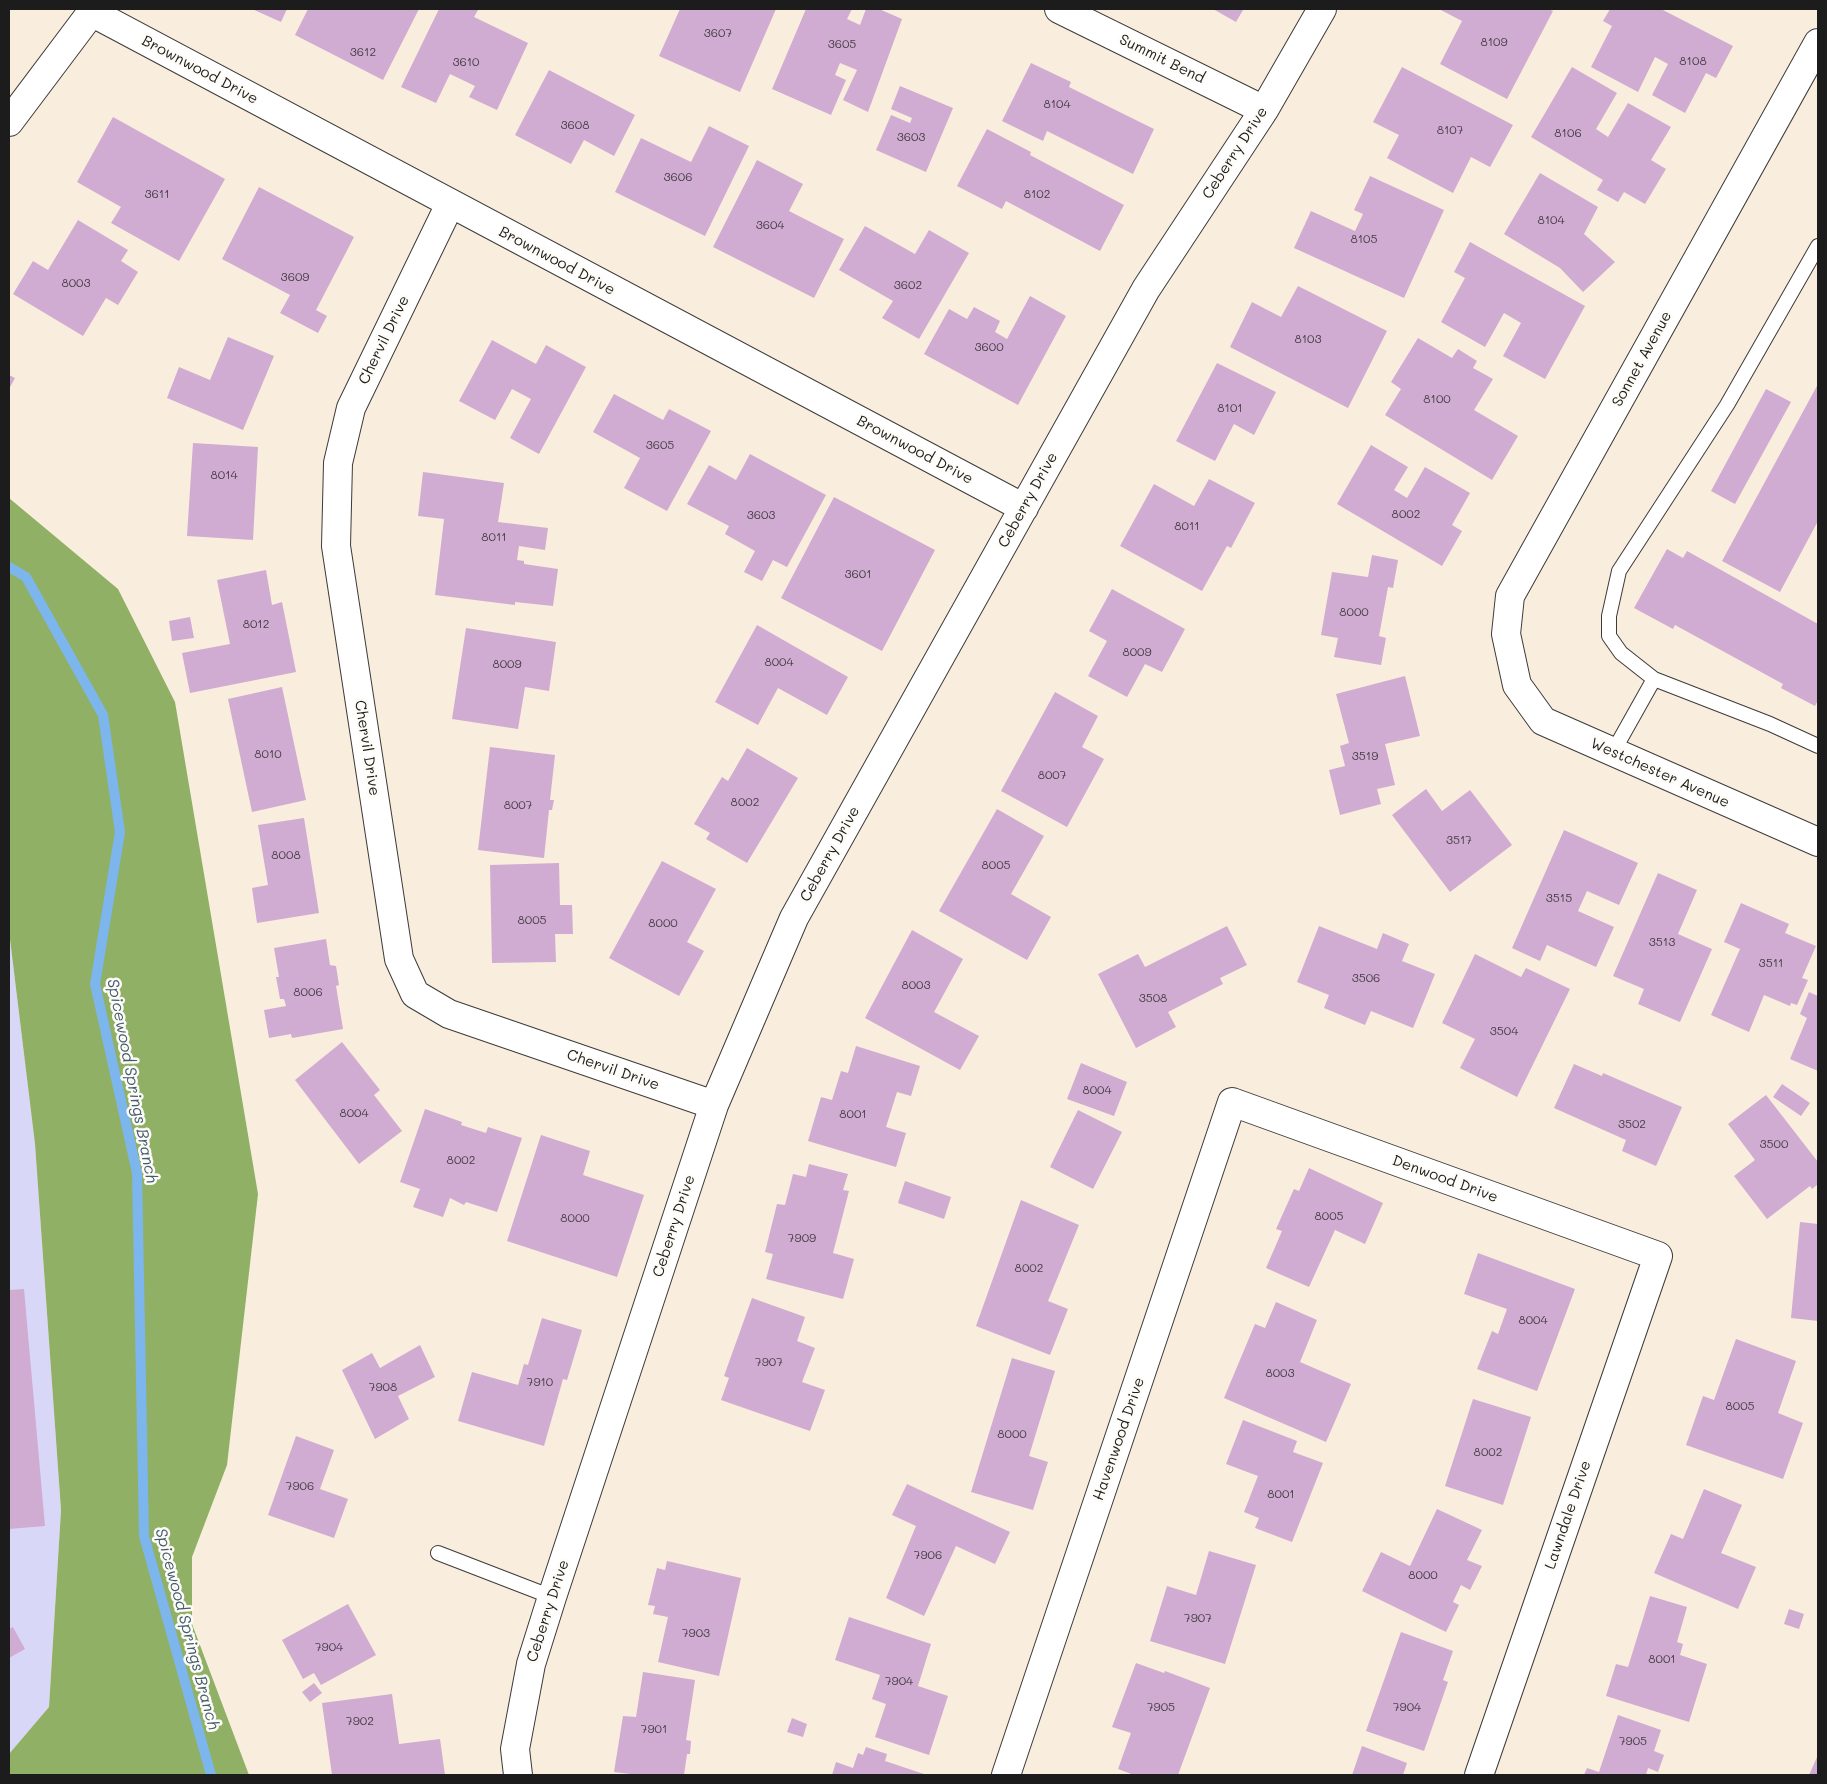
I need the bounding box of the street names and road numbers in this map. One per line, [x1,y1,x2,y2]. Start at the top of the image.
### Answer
street label: Summit Bend [1116,31,1208,87]
street label: Brownwood Drive [139,32,261,108]
street label: Ceberry Drive [1199,104,1271,202]
street label: Brownwood Drive [496,223,618,299]
street label: Chervil Drive [355,293,413,387]
street label: Sonnet Avenue [1608,308,1676,410]
street label: Brownwood Drive [854,412,976,488]
street label: Ceberry Drive [994,449,1062,551]
street label: Chervil Drive [351,699,383,797]
street label: Westchester Avenue [1588,734,1732,812]
street label: Ceberry Drive [796,803,864,905]
street label: Chervil Drive [564,1046,662,1094]
street label: Denwood Drive [1390,1152,1500,1206]
street label: Ceberry Drive [649,1173,699,1279]
street label: Havenwood Drive [1089,1375,1149,1503]
street label: Lawndale Drive [1541,1458,1595,1572]
street label: Ceberry Drive [523,1558,573,1664]

